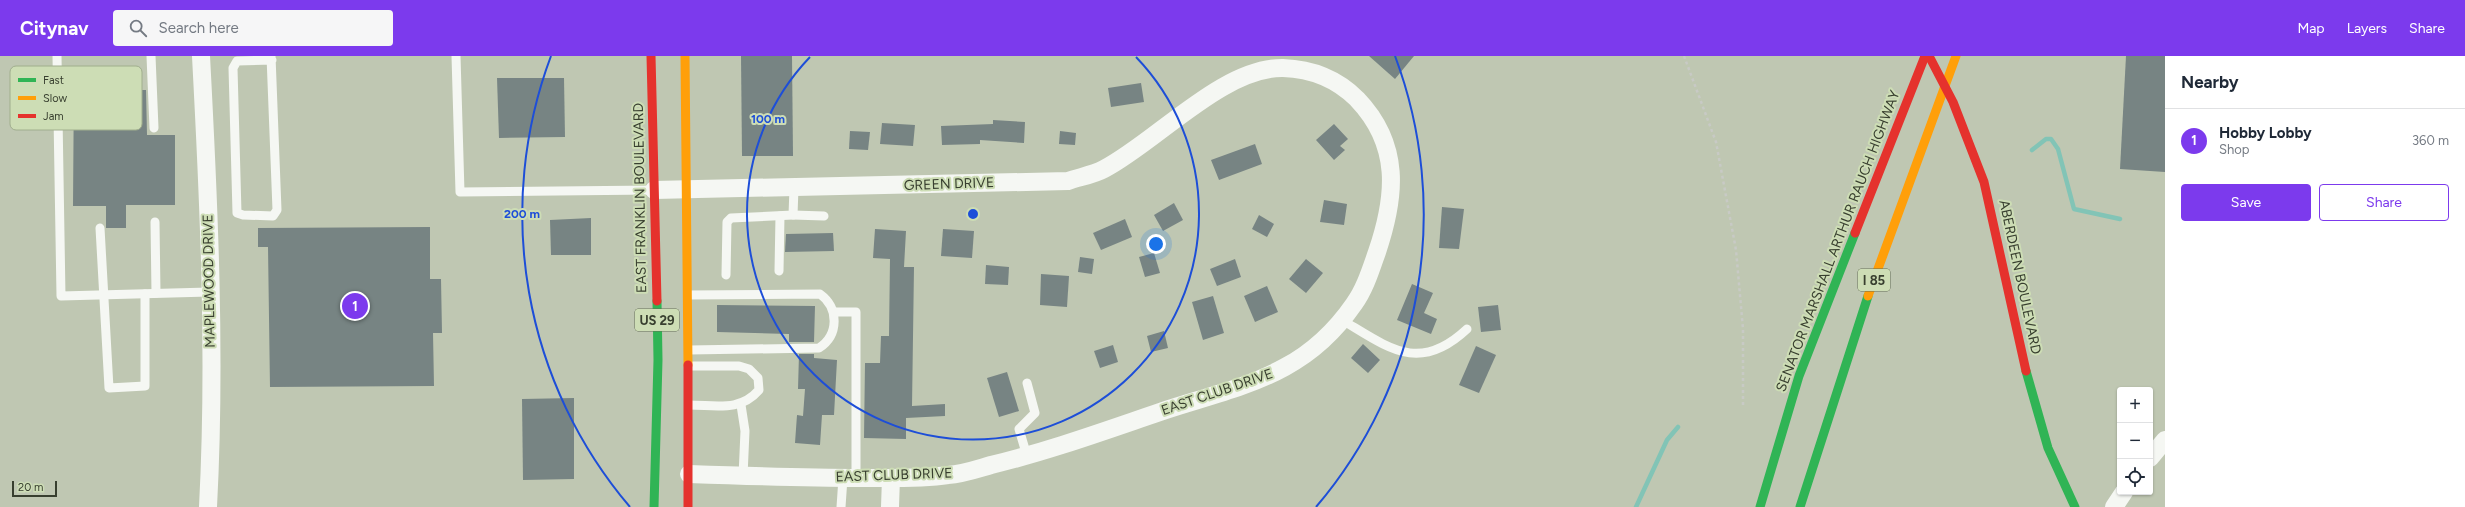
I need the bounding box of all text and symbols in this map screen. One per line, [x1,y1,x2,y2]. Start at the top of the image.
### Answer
search box [113,10,393,46]
text: Citynav [20,17,89,40]
icon: search [127,17,149,39]
text: Search here [159,19,239,37]
text: Map [2297,20,2325,37]
text: Layers [2347,20,2387,37]
text: Share [2409,20,2445,37]
legend [10,66,142,130]
text: Nearby [2181,72,2239,92]
text: Fast [43,74,64,87]
street label: SENATOR MARSHALL ARTHUR RAUCH HIGHWAY [1772,87,1904,394]
text: Slow [43,92,67,105]
street label: EAST FRANKLIN BOULEVARD [630,103,650,293]
text: Jam [43,110,64,123]
text: 100 m [751,112,785,126]
text: Hobby Lobby [2219,124,2312,142]
text: 1 [2191,133,2197,148]
text: 360 m [2412,133,2449,148]
text: Shop [2219,142,2249,157]
street label: GREEN DRIVE [903,174,995,194]
button: Save [2181,184,2311,221]
button: Share [2319,184,2449,221]
street label: ABERDEEN BOULEVARD [1995,198,2045,356]
text: 200 m [504,207,540,221]
centre of rings [966,207,980,221]
street label: MAPLEWOOD DRIVE [199,214,219,348]
your location [1146,234,1166,254]
road number: I 85 [1858,269,1890,291]
pin: 1 [342,291,368,321]
road number: US 29 [635,309,679,331]
street label: EAST CLUB DRIVE [1159,365,1275,419]
map controls [2117,387,2153,495]
button: + [2117,387,2153,423]
button: − [2117,423,2153,459]
button: locate [2117,459,2153,495]
street label: EAST CLUB DRIVE [835,464,953,486]
scale bar [12,479,57,498]
text: 20 m [18,481,43,494]

